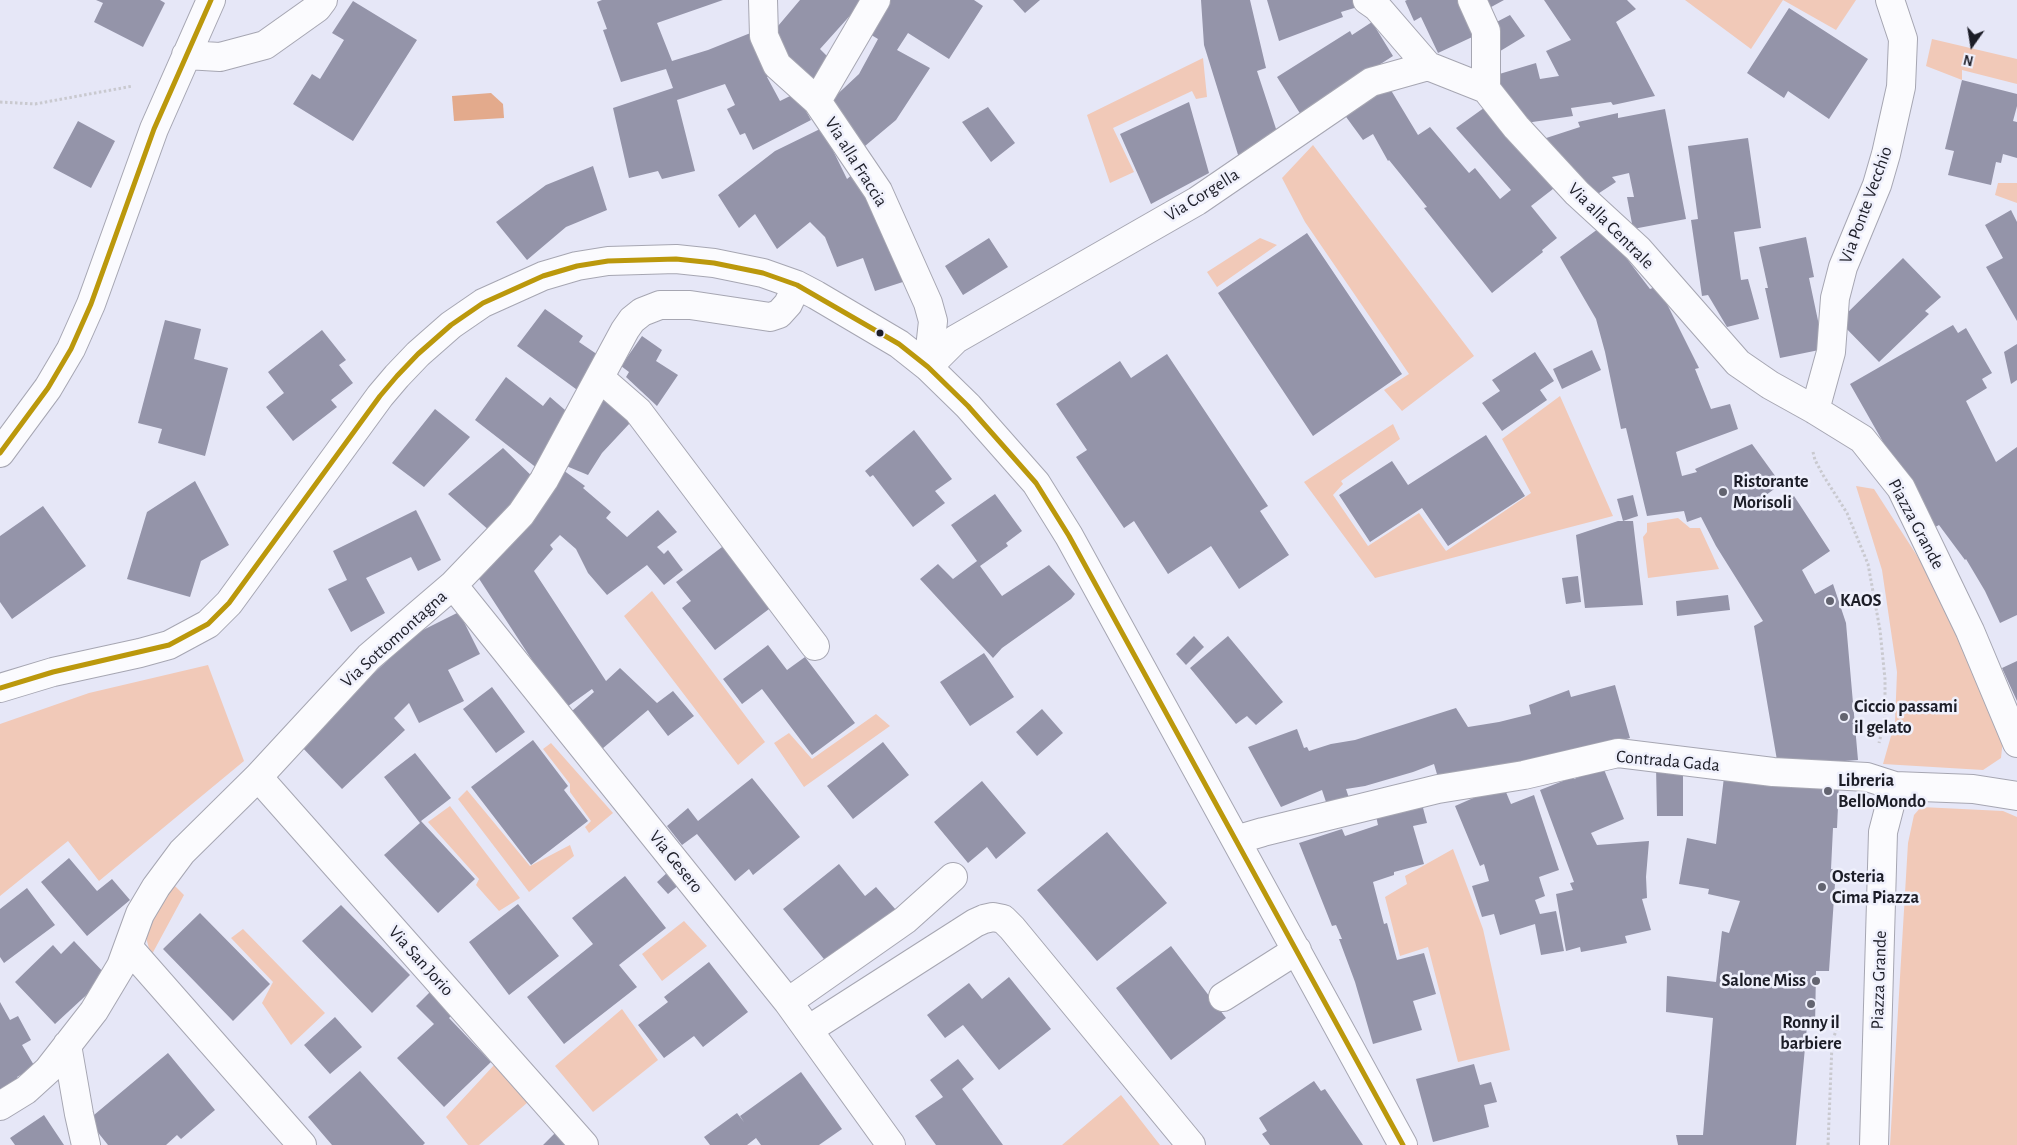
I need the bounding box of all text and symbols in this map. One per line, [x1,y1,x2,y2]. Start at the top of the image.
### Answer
north arrow [1947,20,1997,70]
text: N [1962,52,1975,68]
street label: Via alla Fraccia [820,113,892,211]
street label: Via Ponte Vecchio [1835,143,1897,267]
street label: Via Corgella [1161,164,1243,226]
street label: Via alla Centrale [1563,178,1659,274]
unlabelled marker [875,328,885,338]
place label: Ristorante Morisoli [1733,471,1809,514]
street label: Piazza Grande [1883,475,1949,573]
marker: Ristorante Morisoli [1717,486,1729,498]
street label: Via Sottomontagna [336,586,452,692]
place label: KAOS [1840,590,1882,612]
marker: KAOS [1824,595,1836,607]
place label: Ciccio passami il gelato [1854,696,1958,739]
marker: Ciccio passami il gelato [1838,711,1850,723]
street label: Contrada Gada [1615,746,1721,776]
place label: Libreria BelloMondo [1838,770,1926,812]
marker: Libreria BelloMondo [1822,785,1834,797]
street label: Via Gesero [644,826,708,898]
place label: Osteria Cima Piazza [1832,866,1919,909]
marker: Osteria Cima Piazza [1816,881,1828,893]
street label: Via San Jorio [384,921,458,1001]
street label: Piazza Grande [1866,930,1892,1030]
place label: Salone Miss [1722,970,1806,992]
marker: Salone Miss [1810,975,1822,987]
marker: Ronny il barbiere [1805,998,1817,1010]
place label: Ronny il barbiere [1780,1012,1842,1054]

